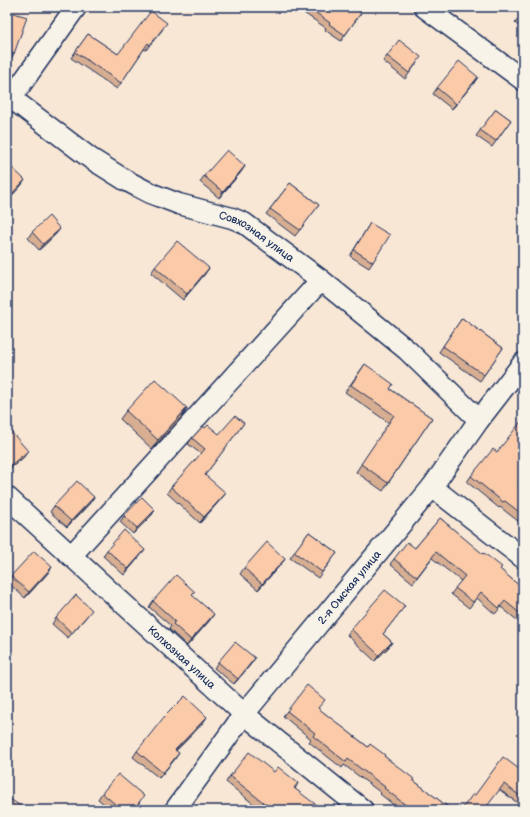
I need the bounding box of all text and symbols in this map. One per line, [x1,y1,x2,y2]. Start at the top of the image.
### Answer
street label: Совхозная улица [218,208,297,265]
street label: 2-я Омская улица [315,547,384,627]
street label: Колхозная улица [145,623,219,692]

